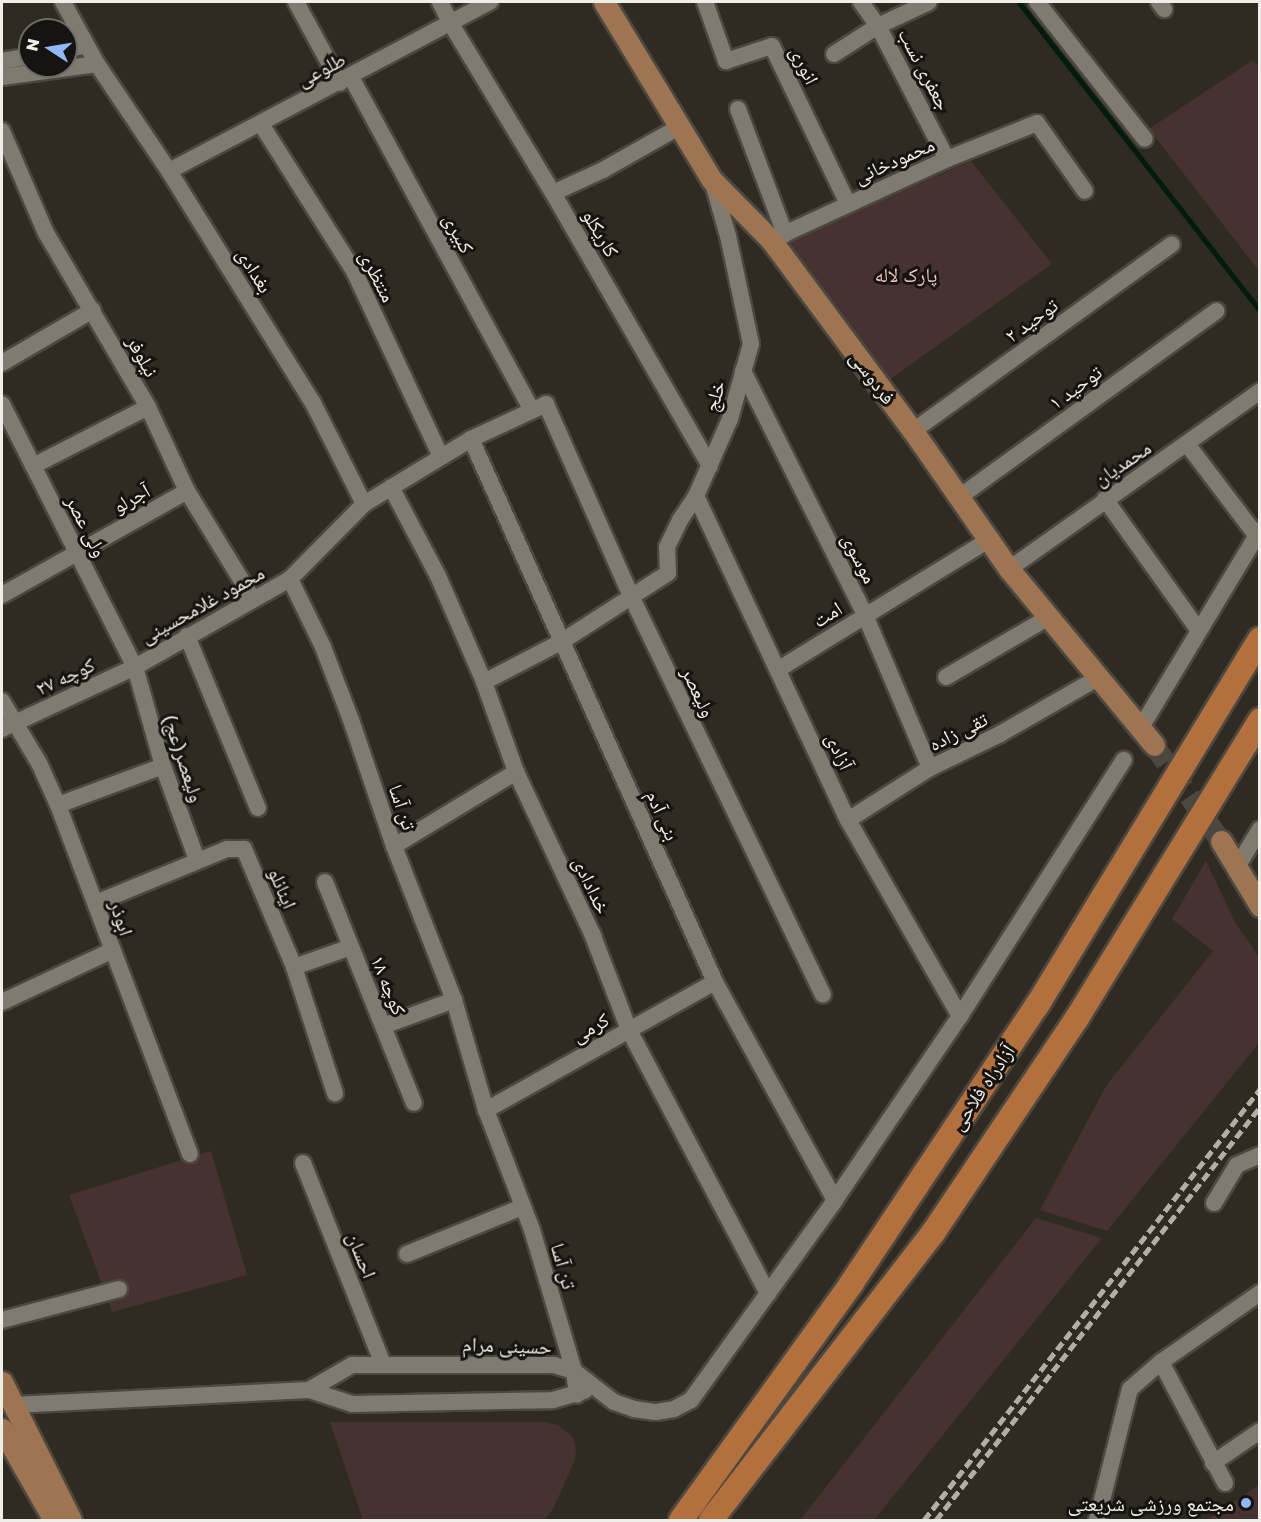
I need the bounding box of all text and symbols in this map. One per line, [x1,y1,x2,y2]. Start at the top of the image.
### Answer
north arrow [18,18,78,78]
street label: جعفری نسب [893,24,957,114]
text: N [21,37,43,53]
street label: انوری [786,42,824,88]
street label: طلوعی [293,47,349,91]
street label: محمودخانی [850,132,938,188]
street label: کاریکلو [578,205,624,261]
street label: کبیری [439,209,479,257]
street label: بغدادی [232,243,278,297]
street label: منتظری [355,246,401,306]
park label: پارک لاله [875,262,937,286]
street label: توحید ۲ [1000,293,1062,347]
street label: نیلوفر [122,331,164,381]
street label: فردوسی [845,345,901,409]
street label: توحید ۱ [1044,360,1106,414]
street label: خلج [698,378,730,414]
street label: محمدیان [1089,435,1155,491]
street label: آجرلو [108,478,154,518]
street label: ولی عصر [61,491,113,561]
street label: موسوی [837,529,883,587]
street label: محمود غلامحسینی [136,560,268,648]
street label: امت [808,596,846,632]
street label: کوچه ۲۷ [32,652,98,700]
street label: ولیعصر [677,663,721,721]
street label: تقی زاده [925,707,991,755]
street label: ولیعصر(عج) [158,711,210,805]
street label: آزادی [821,729,859,773]
street label: تن آسا [384,781,422,833]
street label: بنی آدم [641,786,685,844]
street label: خدادادی [568,852,616,918]
street label: اینانلو [264,864,302,912]
street label: ابوذر [105,897,139,939]
street label: کوچه ۱۸ [366,952,412,1018]
street label: کرمی [567,1007,613,1047]
street label: آزادراه فلاحی [945,1040,1019,1134]
street label: احسان [342,1228,382,1282]
street label: تن آسا [546,1240,582,1292]
street label: حسینی مرام [462,1331,552,1359]
place label: مجتمع ورزشی شریعتی [1068,1491,1234,1515]
marker: مجتمع ورزشی شریعتی [1239,1496,1253,1510]

